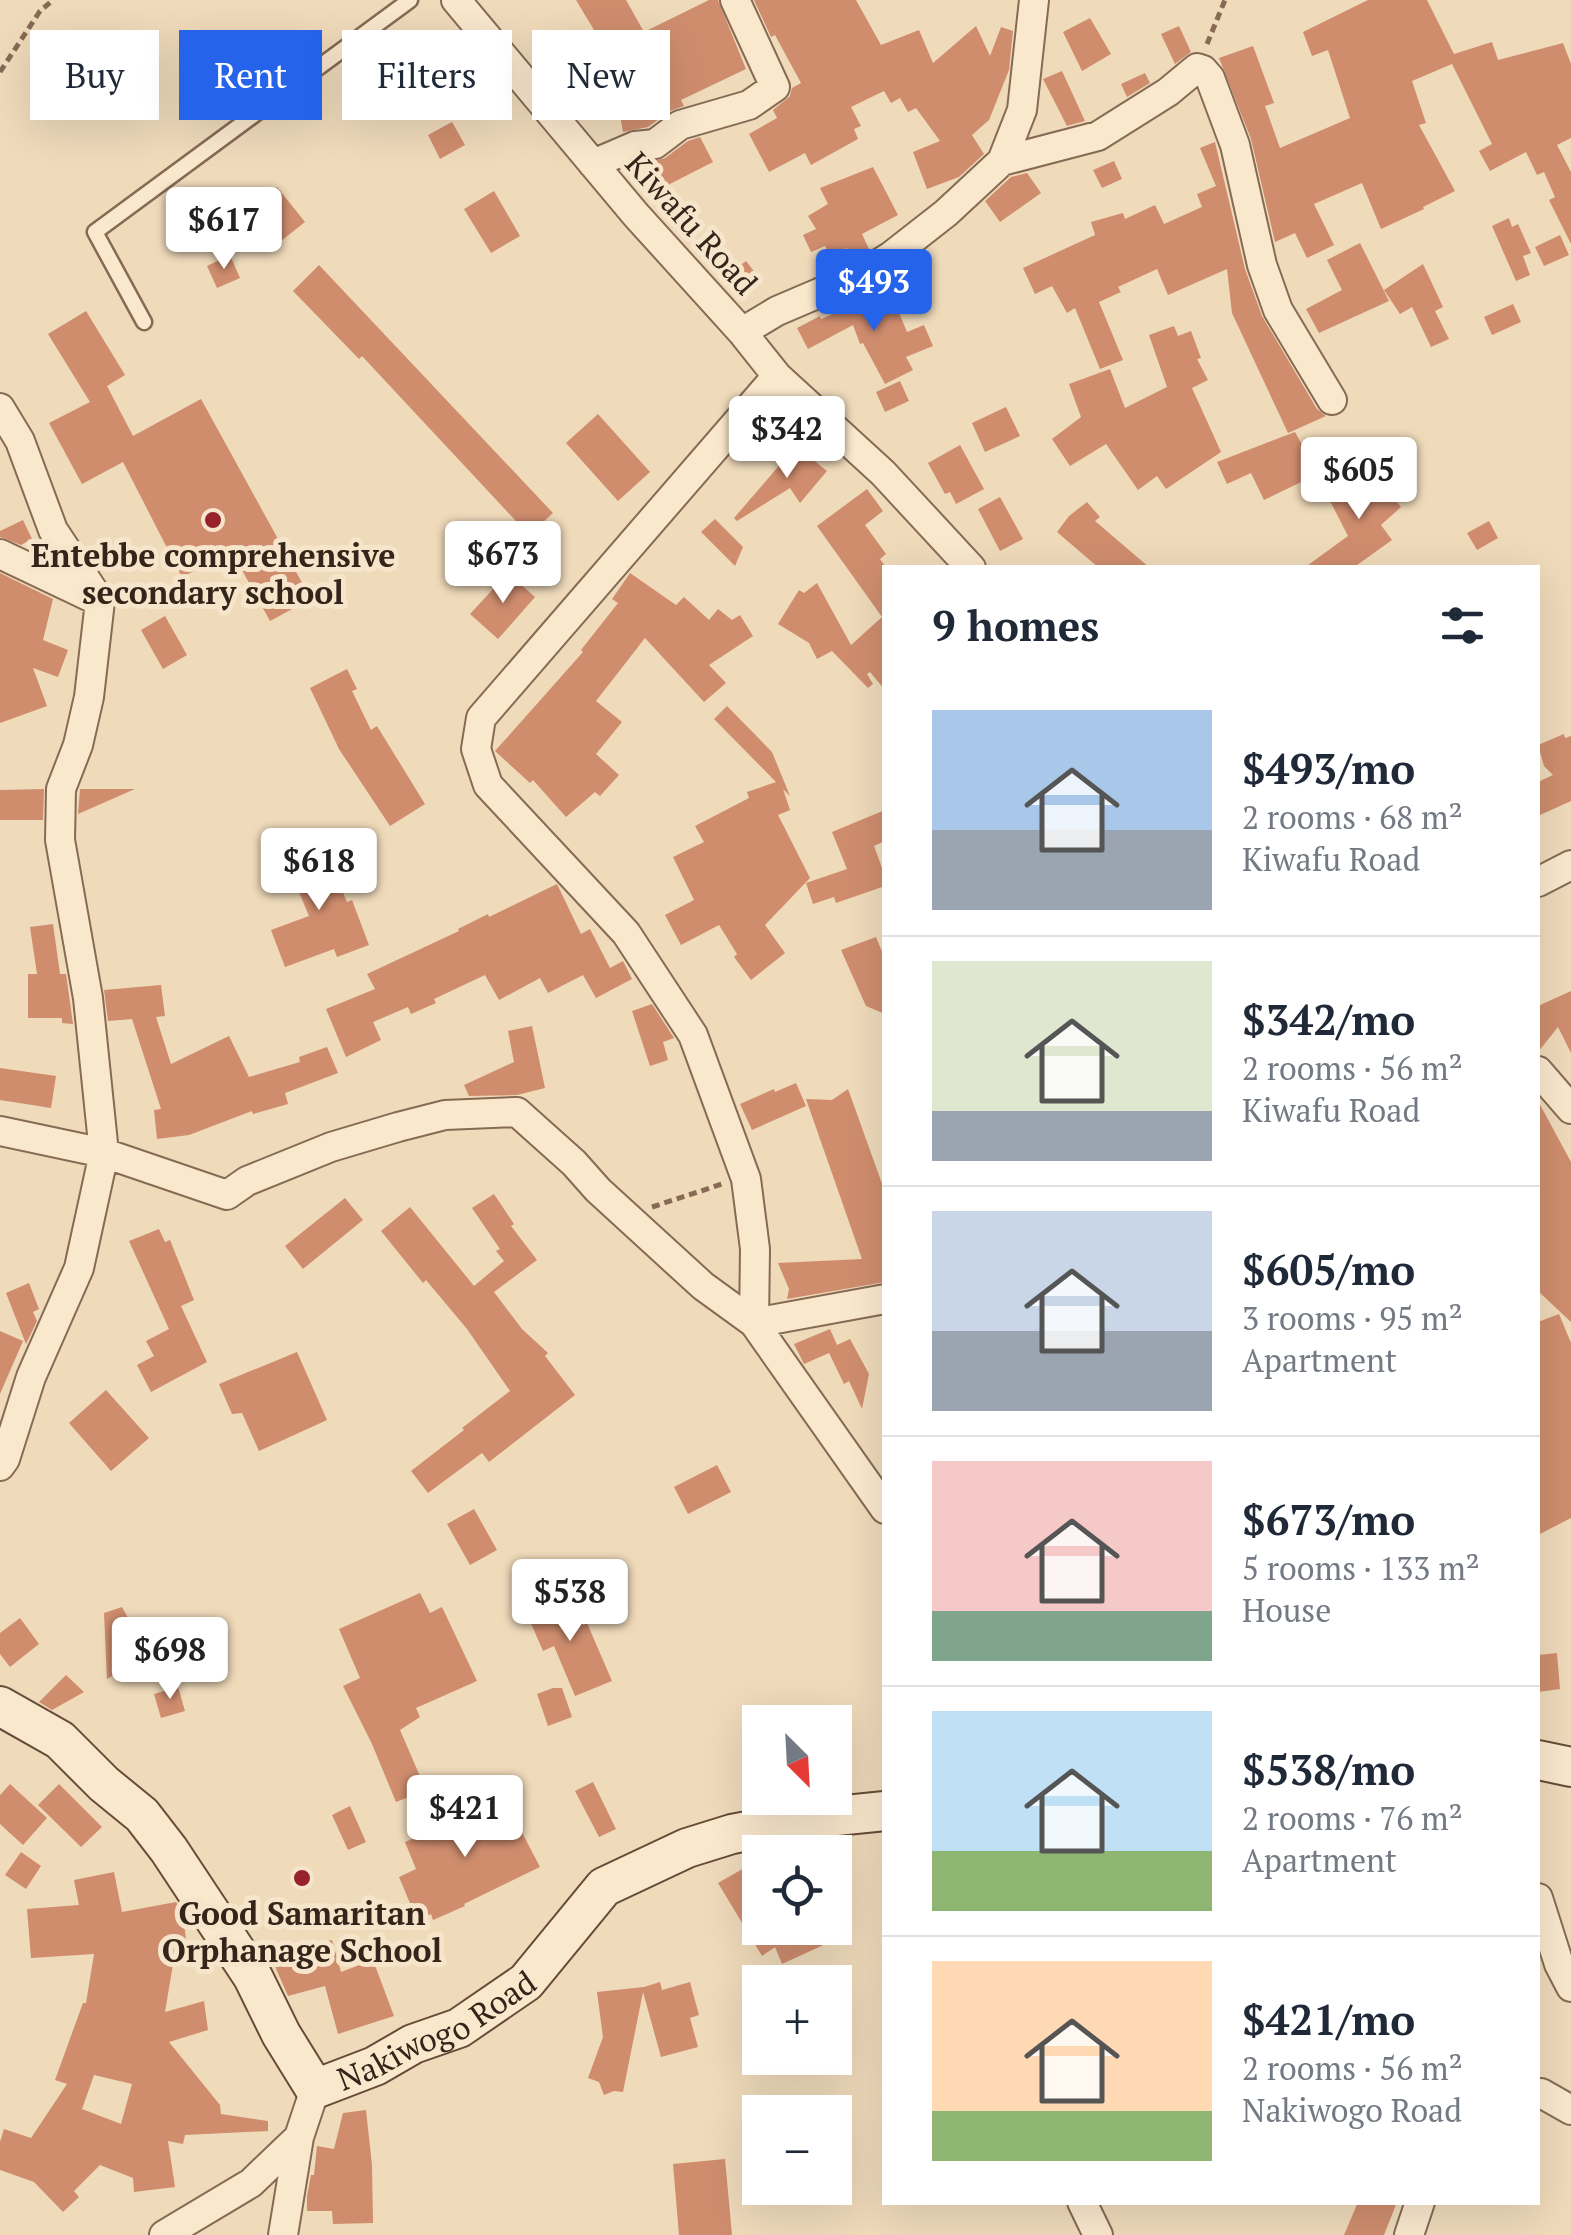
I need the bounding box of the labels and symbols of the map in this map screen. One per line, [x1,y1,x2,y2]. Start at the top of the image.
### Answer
street label: Kiwafu Road [617,143,767,303]
pin: $617 [165,187,283,272]
pin: $493 [815,249,933,334]
pin: $342 [728,396,846,481]
pin: $605 [1300,437,1418,522]
marker: Entebbe comprehensive secondary school [202,509,224,531]
pin: $673 [444,521,562,606]
place label: Entebbe comprehensive secondary school [31,534,395,613]
pin: $618 [260,828,378,913]
pin: $538 [511,1559,629,1644]
pin: $698 [111,1617,229,1702]
north arrow [742,1705,852,1815]
pin: $421 [406,1775,524,1860]
marker: Good Samaritan Orphanage School [291,1867,313,1889]
place label: Good Samaritan Orphanage School [162,1892,442,1971]
street label: Nakiwogo Road [331,1961,544,2100]

